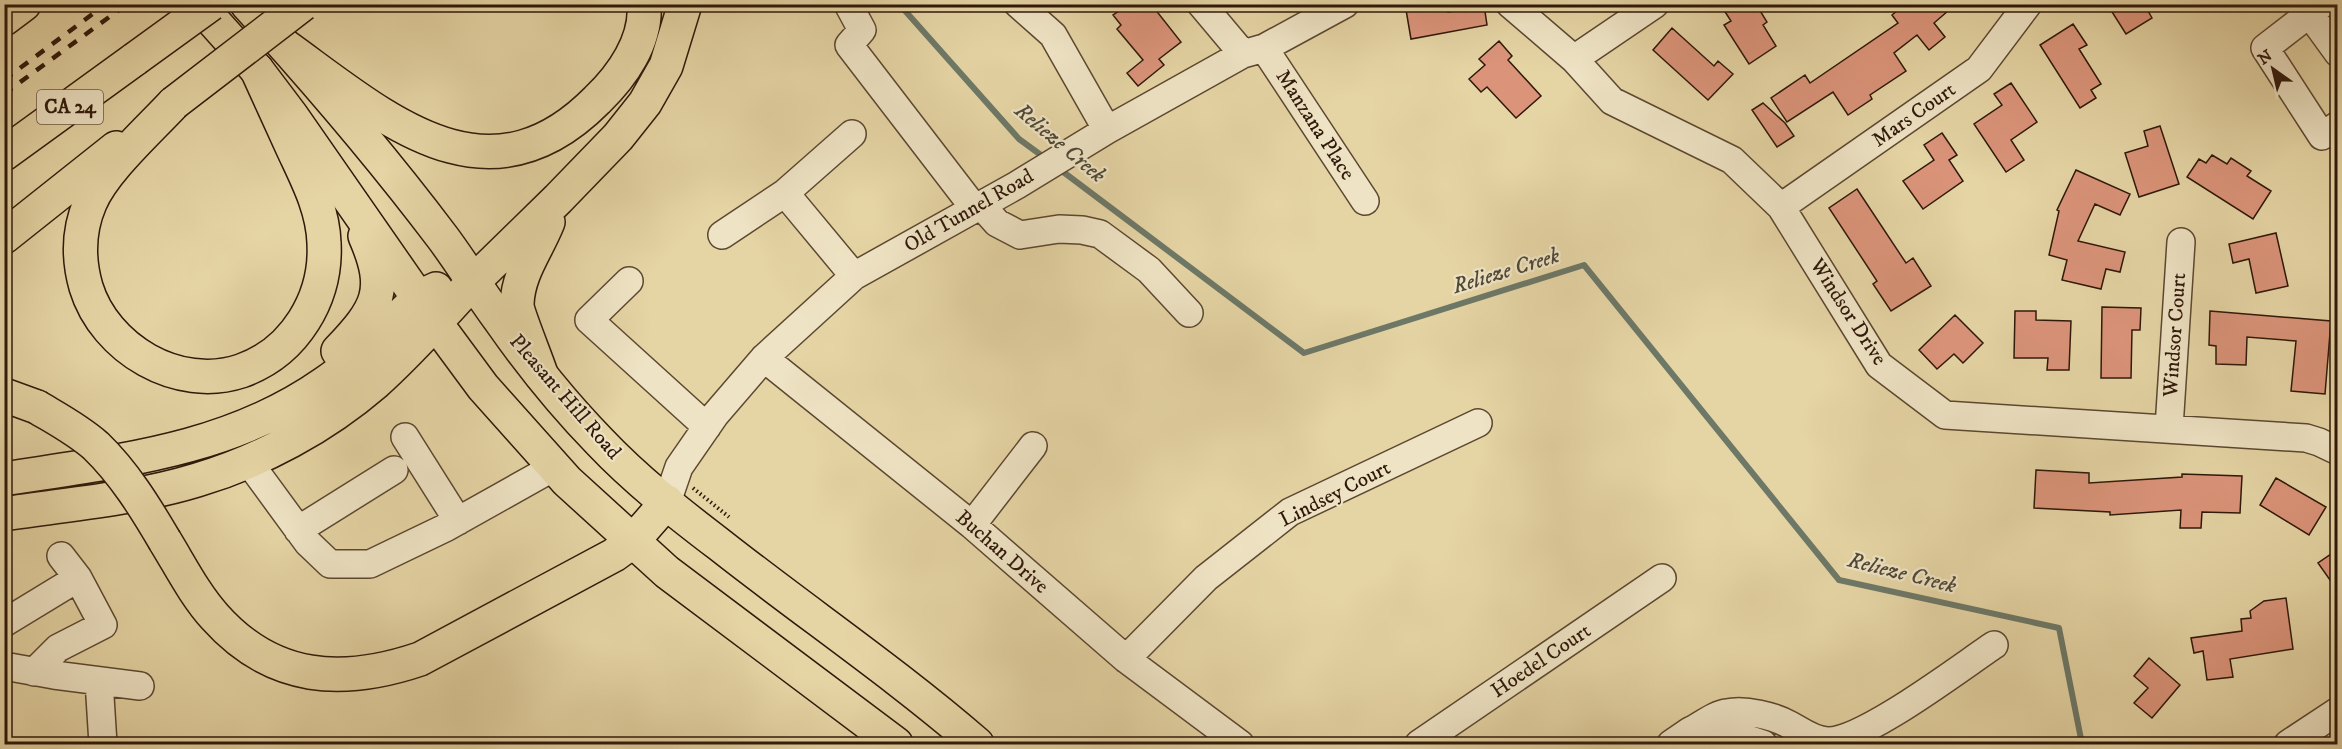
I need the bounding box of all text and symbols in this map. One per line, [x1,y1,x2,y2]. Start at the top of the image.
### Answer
north arrow [2243,39,2303,99]
text: N [2254,45,2276,69]
street label: Manzana Place [1270,65,1361,185]
street label: Mars Court [1867,77,1961,153]
road number: CA 24 [37,90,103,124]
water label: Relieze Creek [1008,96,1112,189]
street label: Old Tunnel Road [900,163,1039,259]
water label: Relieze Creek [1448,242,1564,300]
street label: Windsor Drive [1803,253,1892,371]
street label: Windsor Court [2158,272,2192,399]
street label: Pleasant Hill Road [503,329,627,465]
street label: Lindsey Court [1275,455,1395,533]
street label: Buchan Drive [950,505,1054,600]
water label: Relieze Creek [1844,546,1960,600]
street label: Hoedel Court [1486,618,1596,704]

